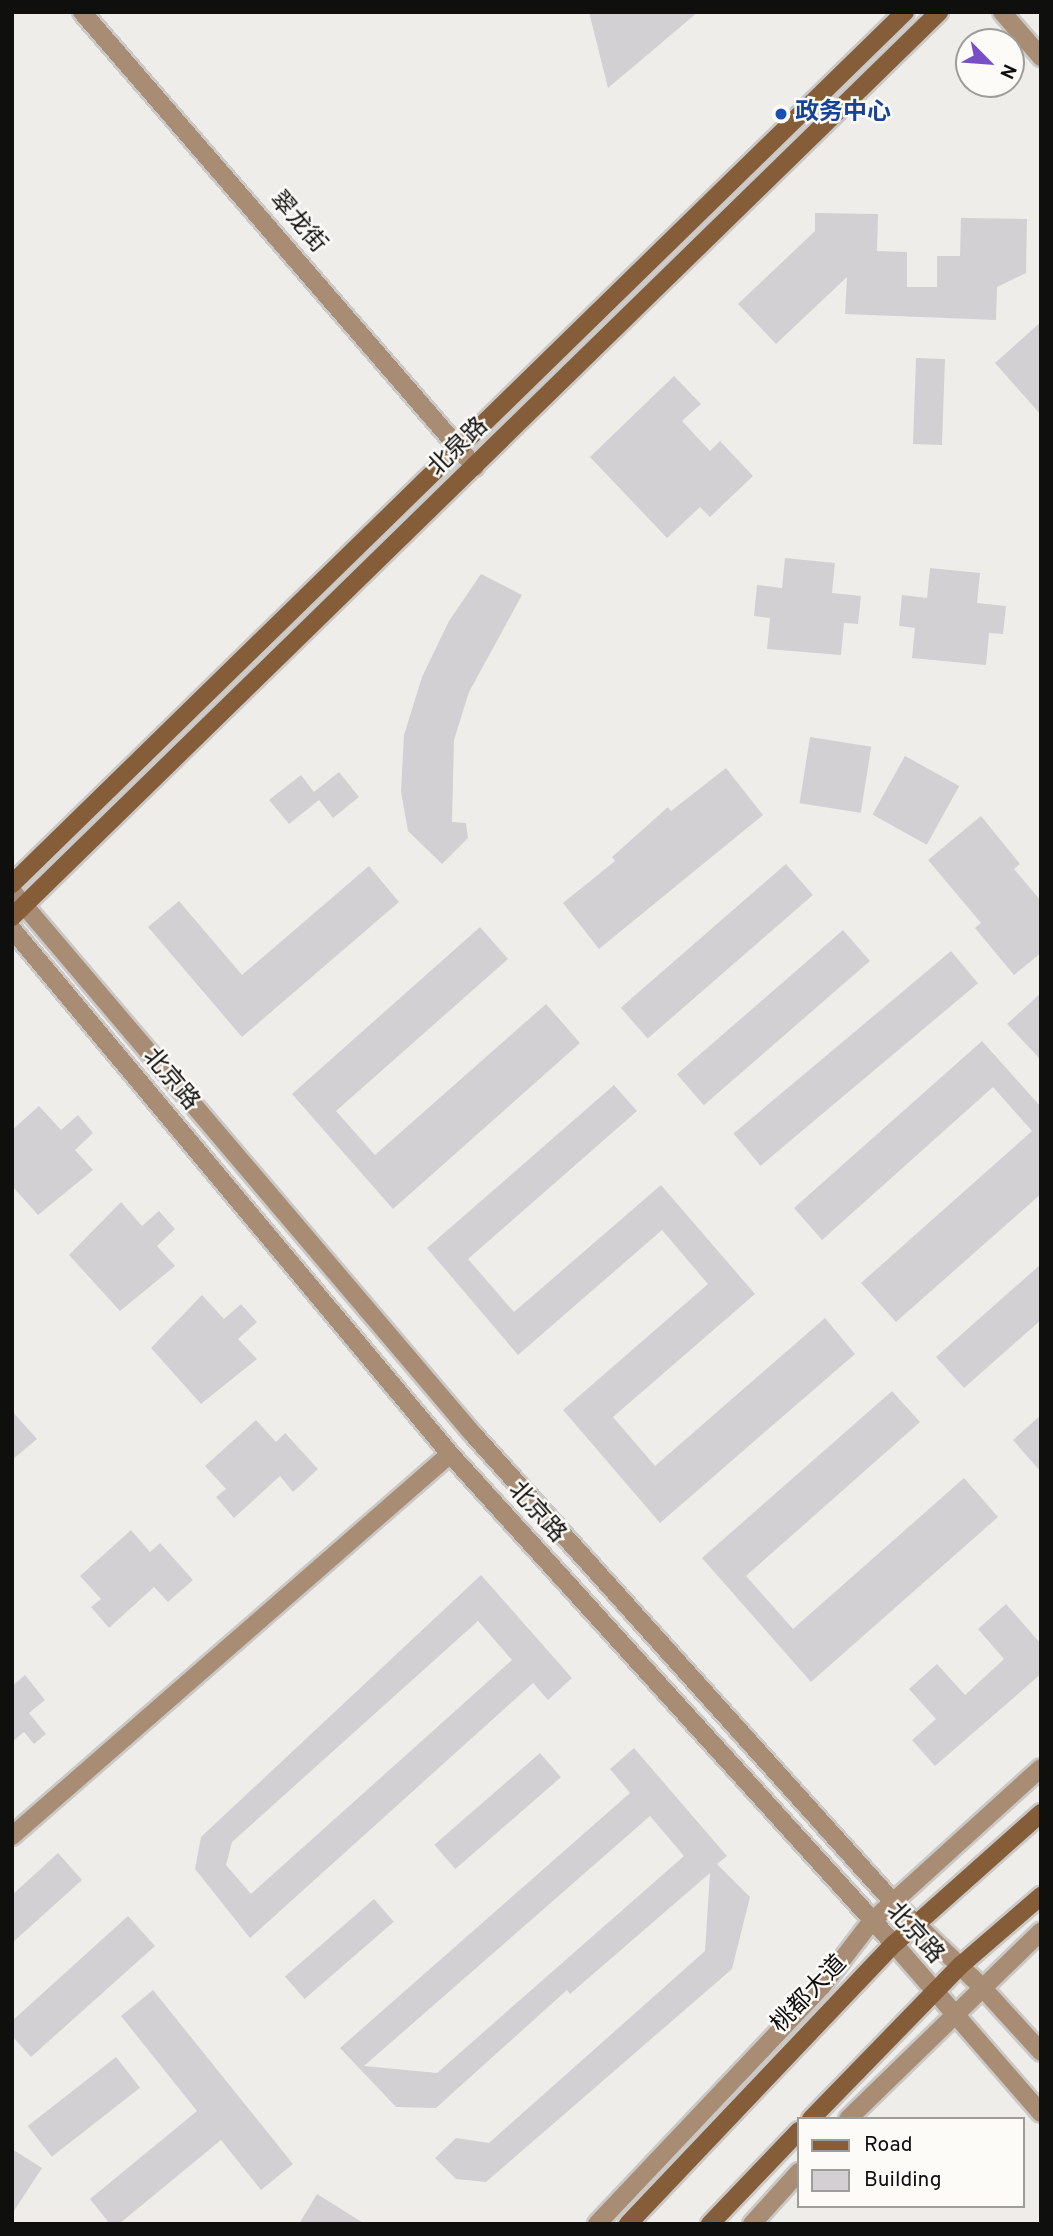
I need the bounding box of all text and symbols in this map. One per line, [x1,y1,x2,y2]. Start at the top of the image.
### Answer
north arrow [955,28,1025,98]
text: N [993,60,1021,82]
place label: 政务中心 [795,100,891,128]
marker: 政务中心 [773,106,789,122]
street label: 翠龙街 [263,186,331,260]
street label: 北泉路 [423,413,495,483]
street label: 北京路 [136,1043,204,1117]
street label: 北京路 [501,1477,571,1549]
street label: 北京路 [879,1898,949,1970]
street label: 桃都大道 [766,1950,854,2040]
legend [797,2117,1025,2208]
text: Road [864,2132,913,2159]
text: Building [864,2167,942,2194]

